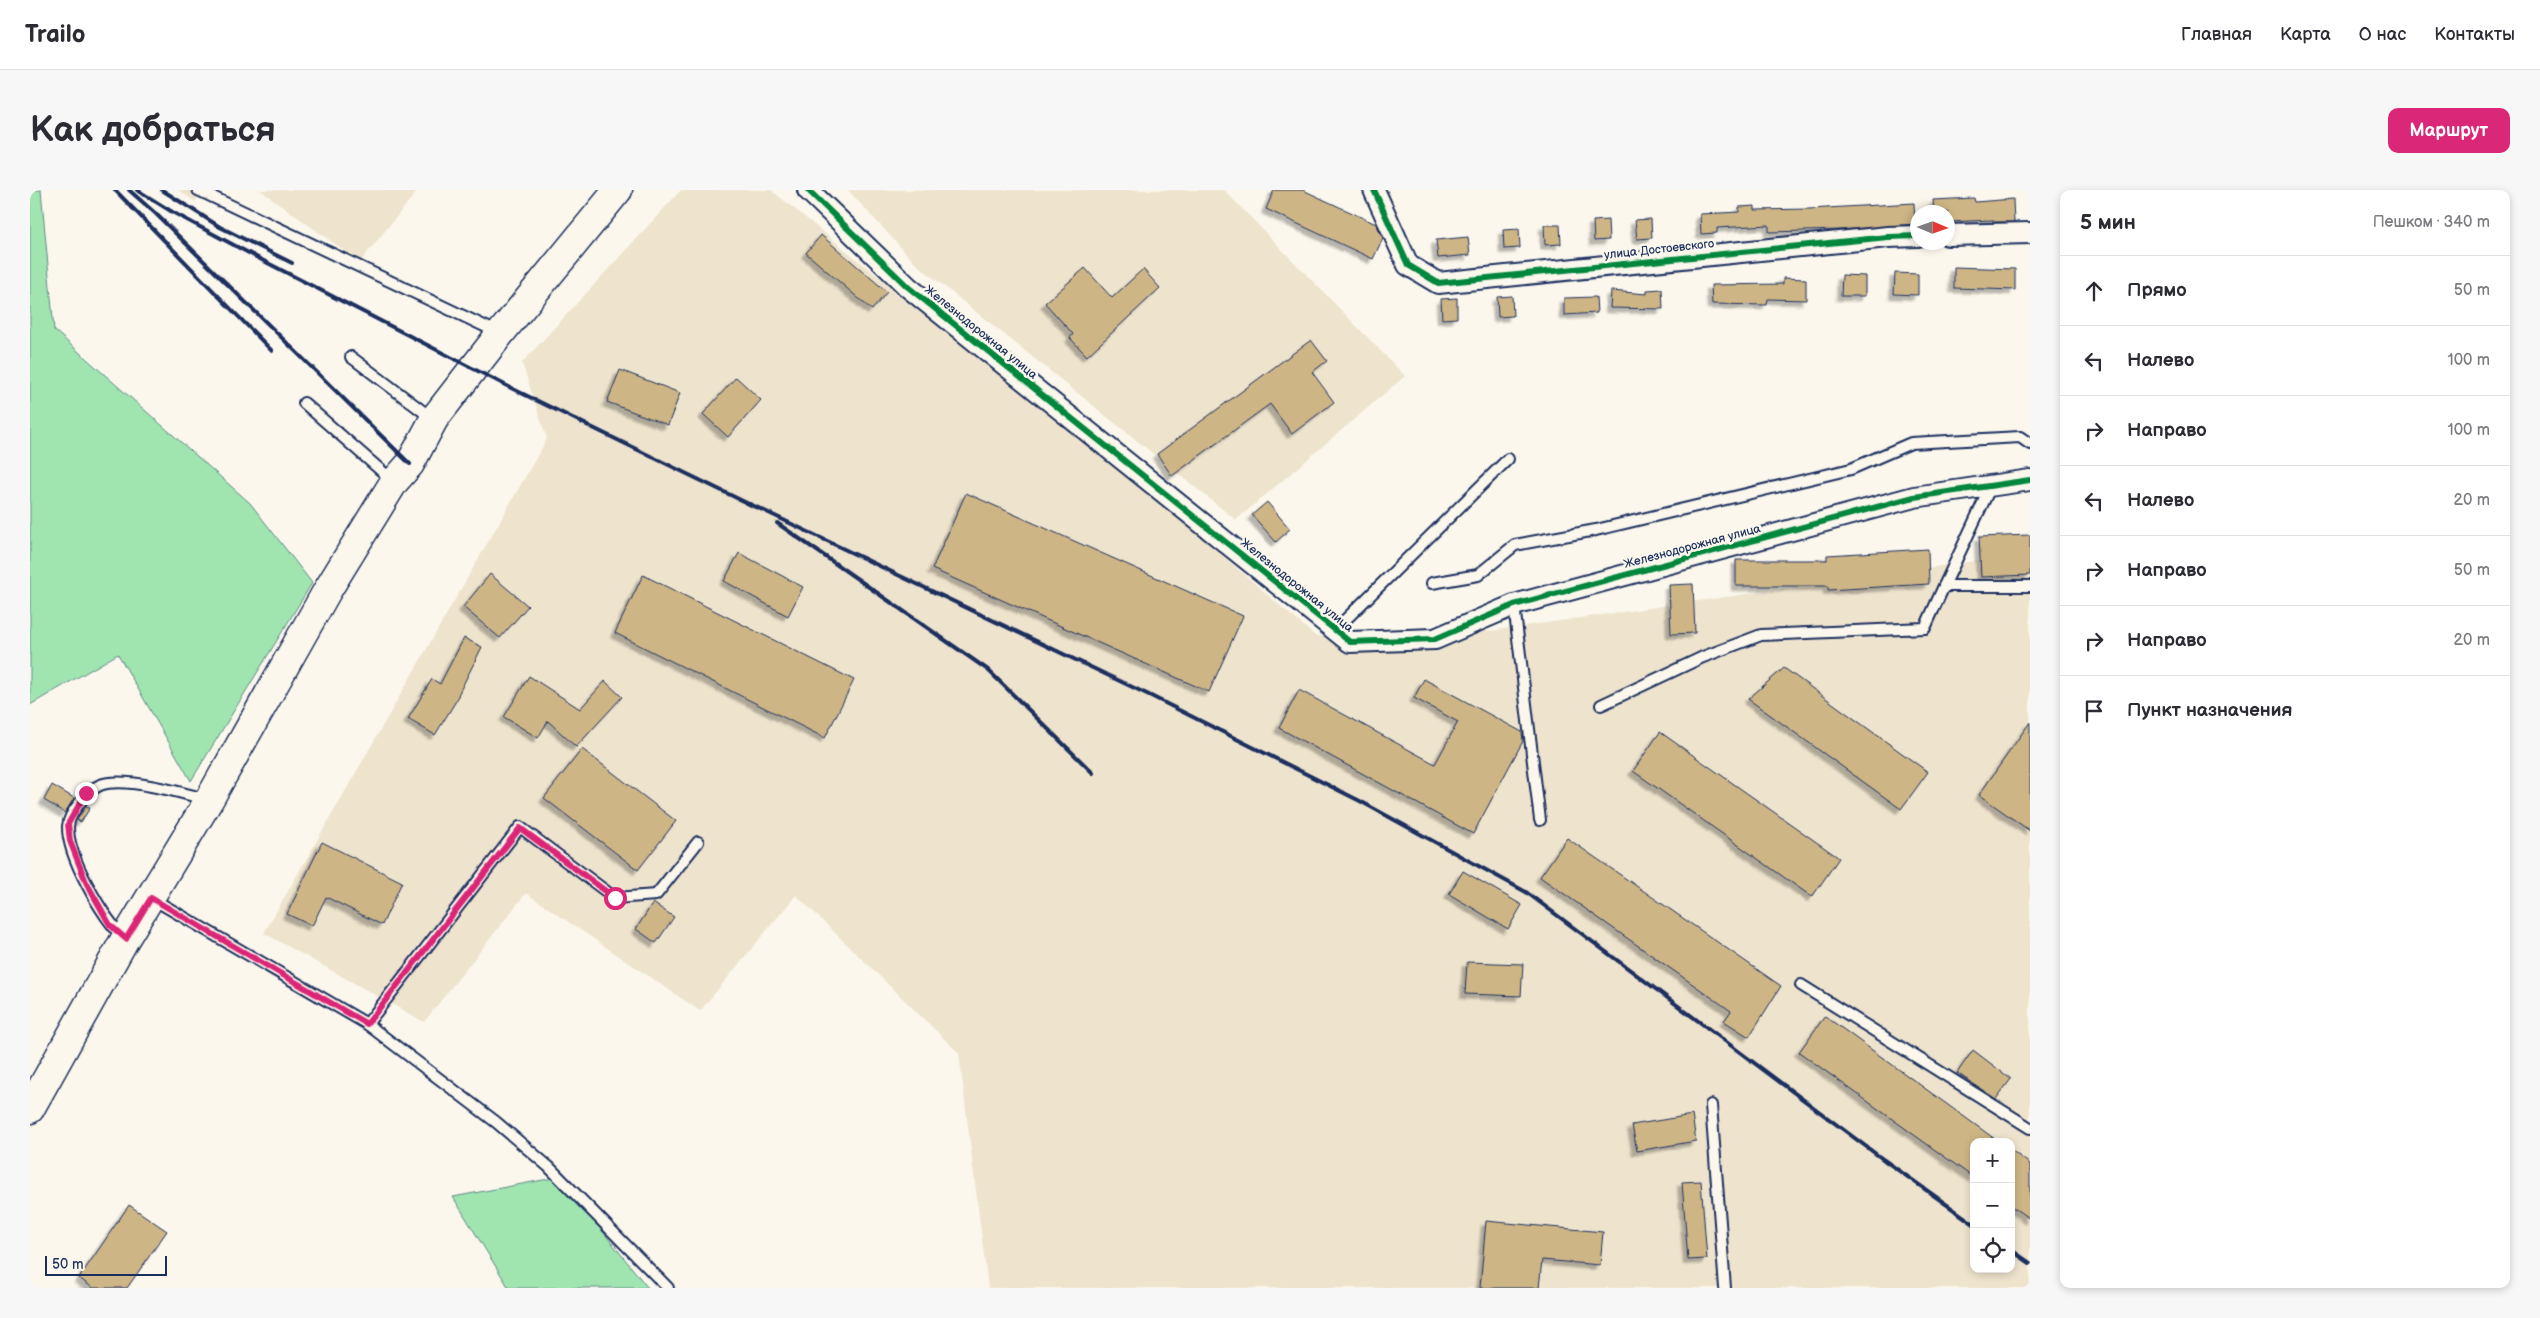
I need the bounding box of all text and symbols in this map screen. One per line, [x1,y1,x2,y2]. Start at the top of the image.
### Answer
text: Trailo [25,20,85,49]
text: Главная [2181,24,2252,45]
text: Карта [2280,24,2331,45]
text: О нас [2359,24,2406,45]
text: Контакты [2434,24,2515,45]
button: Маршрут [2388,108,2510,153]
text: Как добраться [30,109,276,152]
north arrow [1910,205,1955,250]
text: 5 мин [2080,210,2136,235]
text: Пешком · 340 m [2373,213,2490,232]
street label: улица Достоевского [1603,236,1715,263]
icon: ahead [2080,277,2108,305]
text: Прямо [2127,279,2187,302]
text: 50 m [2454,281,2490,300]
street label: Железнодорожная улица [921,282,1040,383]
icon: left [2080,347,2108,375]
text: Налево [2127,349,2194,372]
text: 100 m [2447,351,2490,370]
icon: right [2080,417,2108,445]
text: Направо [2127,419,2207,442]
text: 100 m [2447,421,2490,440]
icon: left [2080,487,2108,515]
text: Налево [2127,489,2194,512]
text: 20 m [2454,491,2490,510]
street label: Железнодорожная улица [1622,521,1762,572]
street label: Железнодорожная улица [1237,535,1356,636]
icon: right [2080,557,2108,585]
text: Направо [2127,559,2207,582]
text: 50 m [2454,561,2490,580]
icon: right [2080,627,2108,655]
text: Направо [2127,629,2207,652]
text: 20 m [2454,631,2490,650]
icon: arrive [2080,697,2108,725]
text: Пункт назначения [2127,699,2292,722]
route end [75,782,98,805]
route start [604,887,627,910]
map controls [1970,1138,2015,1273]
button: + [1970,1138,2015,1183]
button: − [1970,1183,2015,1228]
button: locate [1970,1228,2015,1273]
scale bar [45,1253,168,1276]
text: 50 m [52,1256,84,1273]

